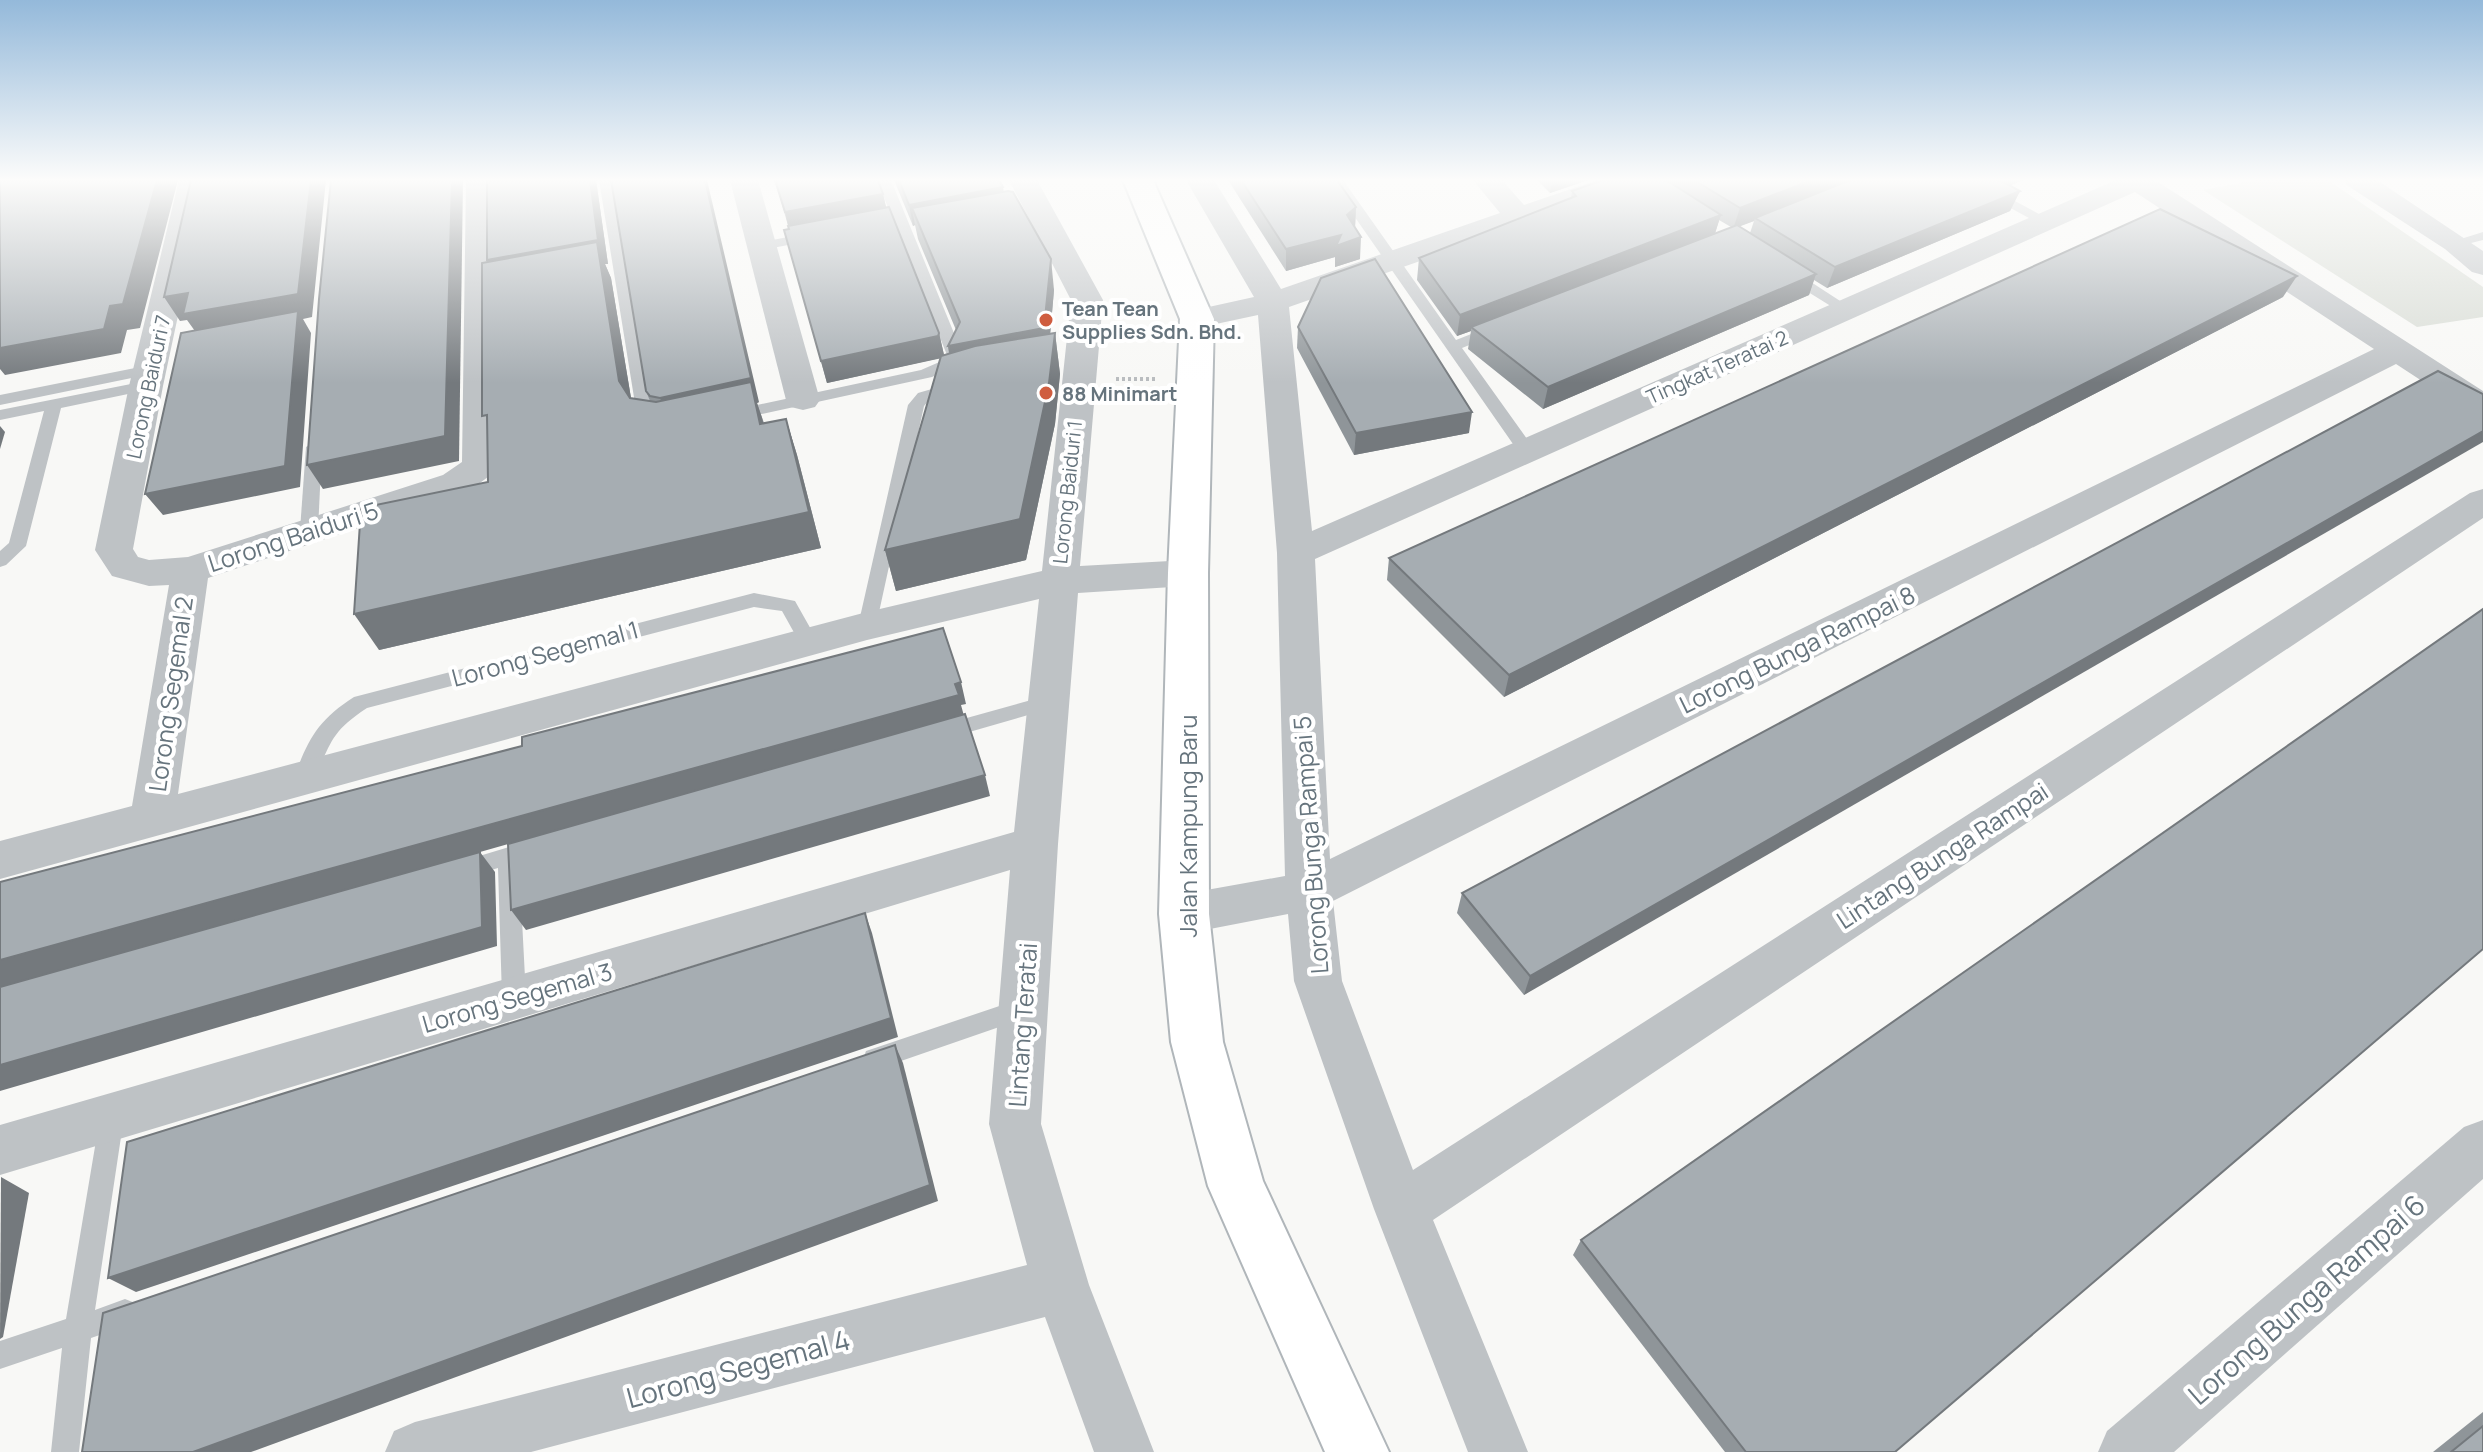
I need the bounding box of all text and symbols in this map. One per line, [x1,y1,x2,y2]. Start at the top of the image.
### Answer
place label: Tean Tean Supplies Sdn. Bhd. [1062,295,1242,345]
marker: Tean Tean Supplies Sdn. Bhd. [1037,311,1055,329]
street label: Lorong Baiduri 7 [120,313,176,461]
street label: Tingkat Teratai 2 [1642,324,1792,410]
place label: 88 Minimart [1062,380,1177,407]
marker: 88 Minimart [1037,384,1055,402]
street label: Lorong Baiduri 1 [1046,419,1088,565]
street label: Lorong Baiduri 5 [204,493,382,579]
street label: Lorong Bunga Rampai 8 [1674,577,1920,721]
street label: Lorong Segemal 2 [140,594,200,794]
street label: Lorong Segemal 1 [448,612,642,694]
street label: Jalan Kampung Baru [1171,714,1204,938]
street label: Lorong Bunga Rampai 5 [1285,715,1335,975]
street label: Lintang Bunga Rampai [1830,774,2054,936]
street label: Lintang Teratai [1000,942,1044,1108]
street label: Lorong Segemal 3 [418,954,616,1040]
street label: Lorong Bunga Rampai 6 [2179,1185,2433,1413]
street label: Lorong Segemal 4 [622,1320,854,1416]

